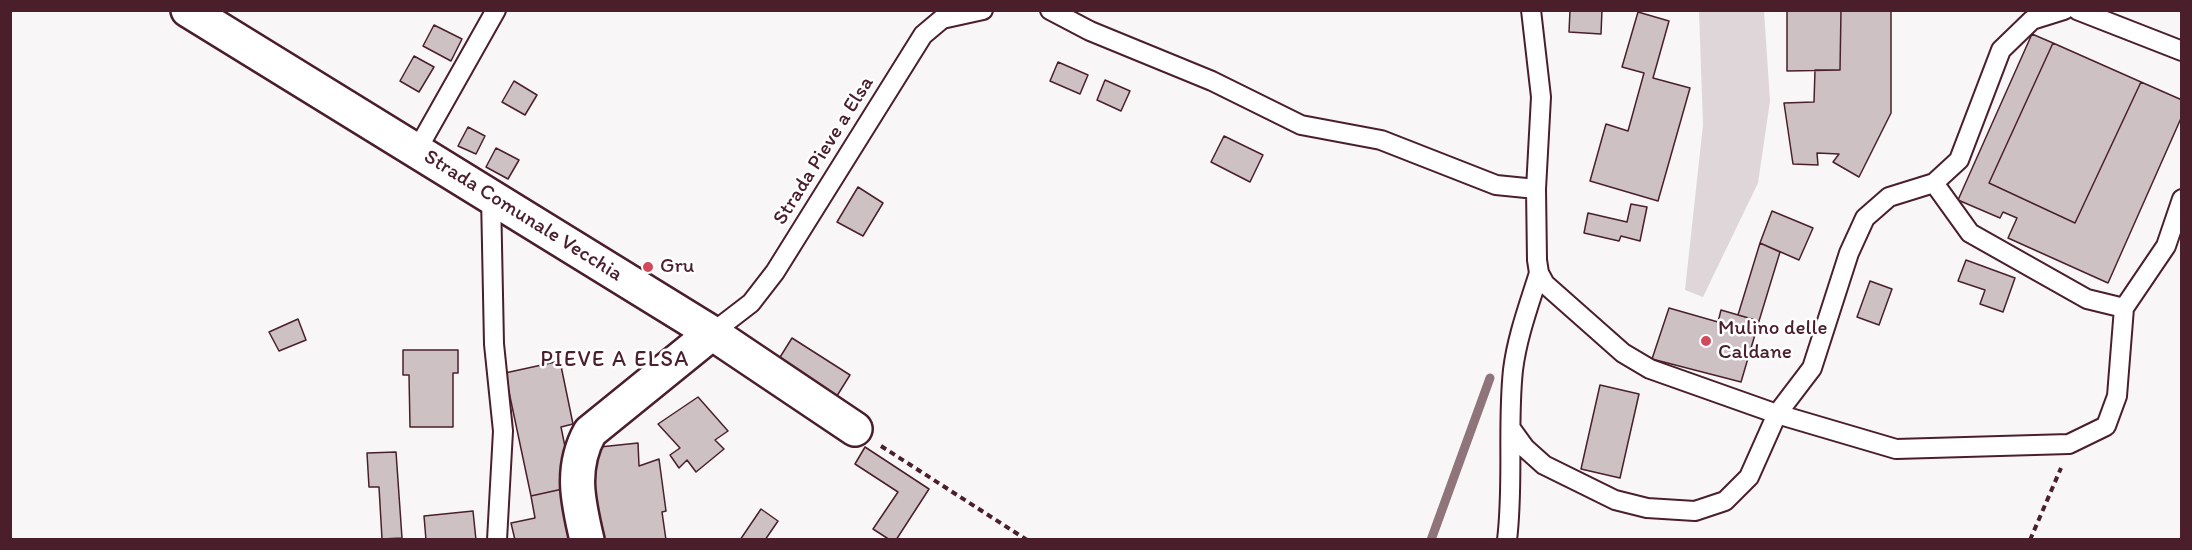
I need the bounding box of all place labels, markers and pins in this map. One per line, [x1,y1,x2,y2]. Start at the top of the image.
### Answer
place label: Gru [660,254,694,280]
marker: Gru [641,260,655,274]
place label: Mulino delle Caldane [1718,316,1827,366]
marker: Mulino delle Caldane [1699,334,1713,348]

